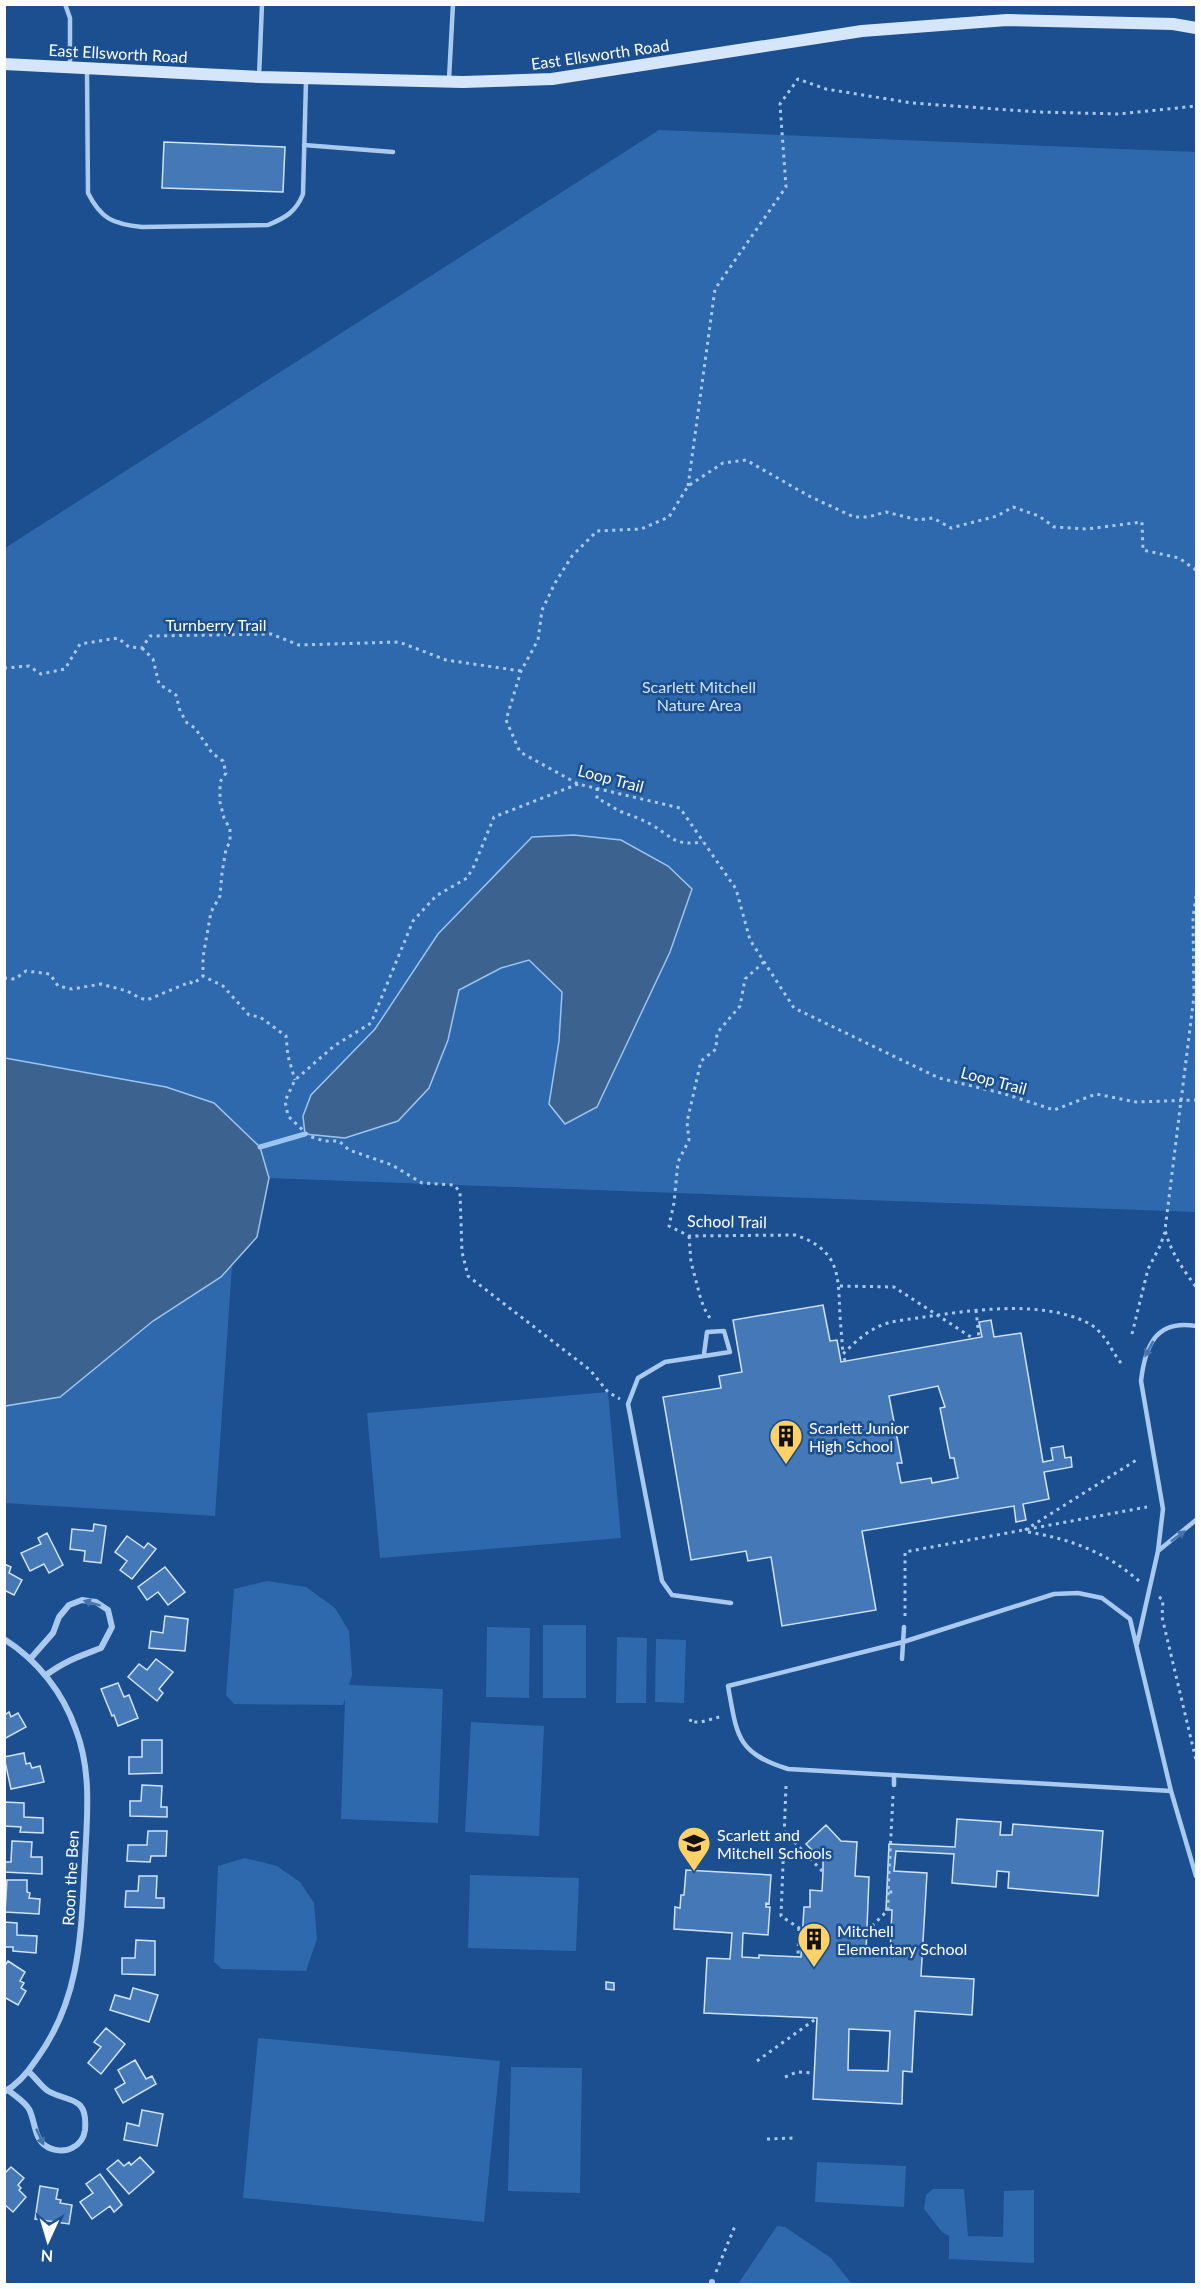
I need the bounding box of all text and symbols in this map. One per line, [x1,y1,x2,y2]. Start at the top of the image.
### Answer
street label: East Ellsworth Road [530,35,670,73]
street label: East Ellsworth Road [48,40,188,66]
street label: Turnberry Trail [166,615,266,634]
park label: Scarlett Mitchell Nature Area [642,677,756,714]
street label: Loop Trail [576,760,646,796]
street label: Loop Trail [959,1062,1029,1098]
street label: School Trail [687,1211,767,1231]
one-way arrow [1144,1341,1154,1358]
building icon: Scarlett Junior High School [768,1418,804,1465]
place label: Scarlett Junior High School [809,1418,909,1455]
one-way arrow [1169,1530,1185,1542]
one-way arrow [83,1598,101,1607]
school or university icon: Scarlett and Mitchell Schools [676,1825,712,1872]
place label: Scarlett and Mitchell Schools [717,1825,832,1862]
street label: Roon the Ben [58,1830,82,1926]
building icon: Mitchell Elementary School [796,1921,832,1968]
place label: Mitchell Elementary School [837,1921,967,1958]
one-way arrow [35,2128,45,2146]
north arrow [18,2211,78,2271]
text: N [40,2247,54,2266]

